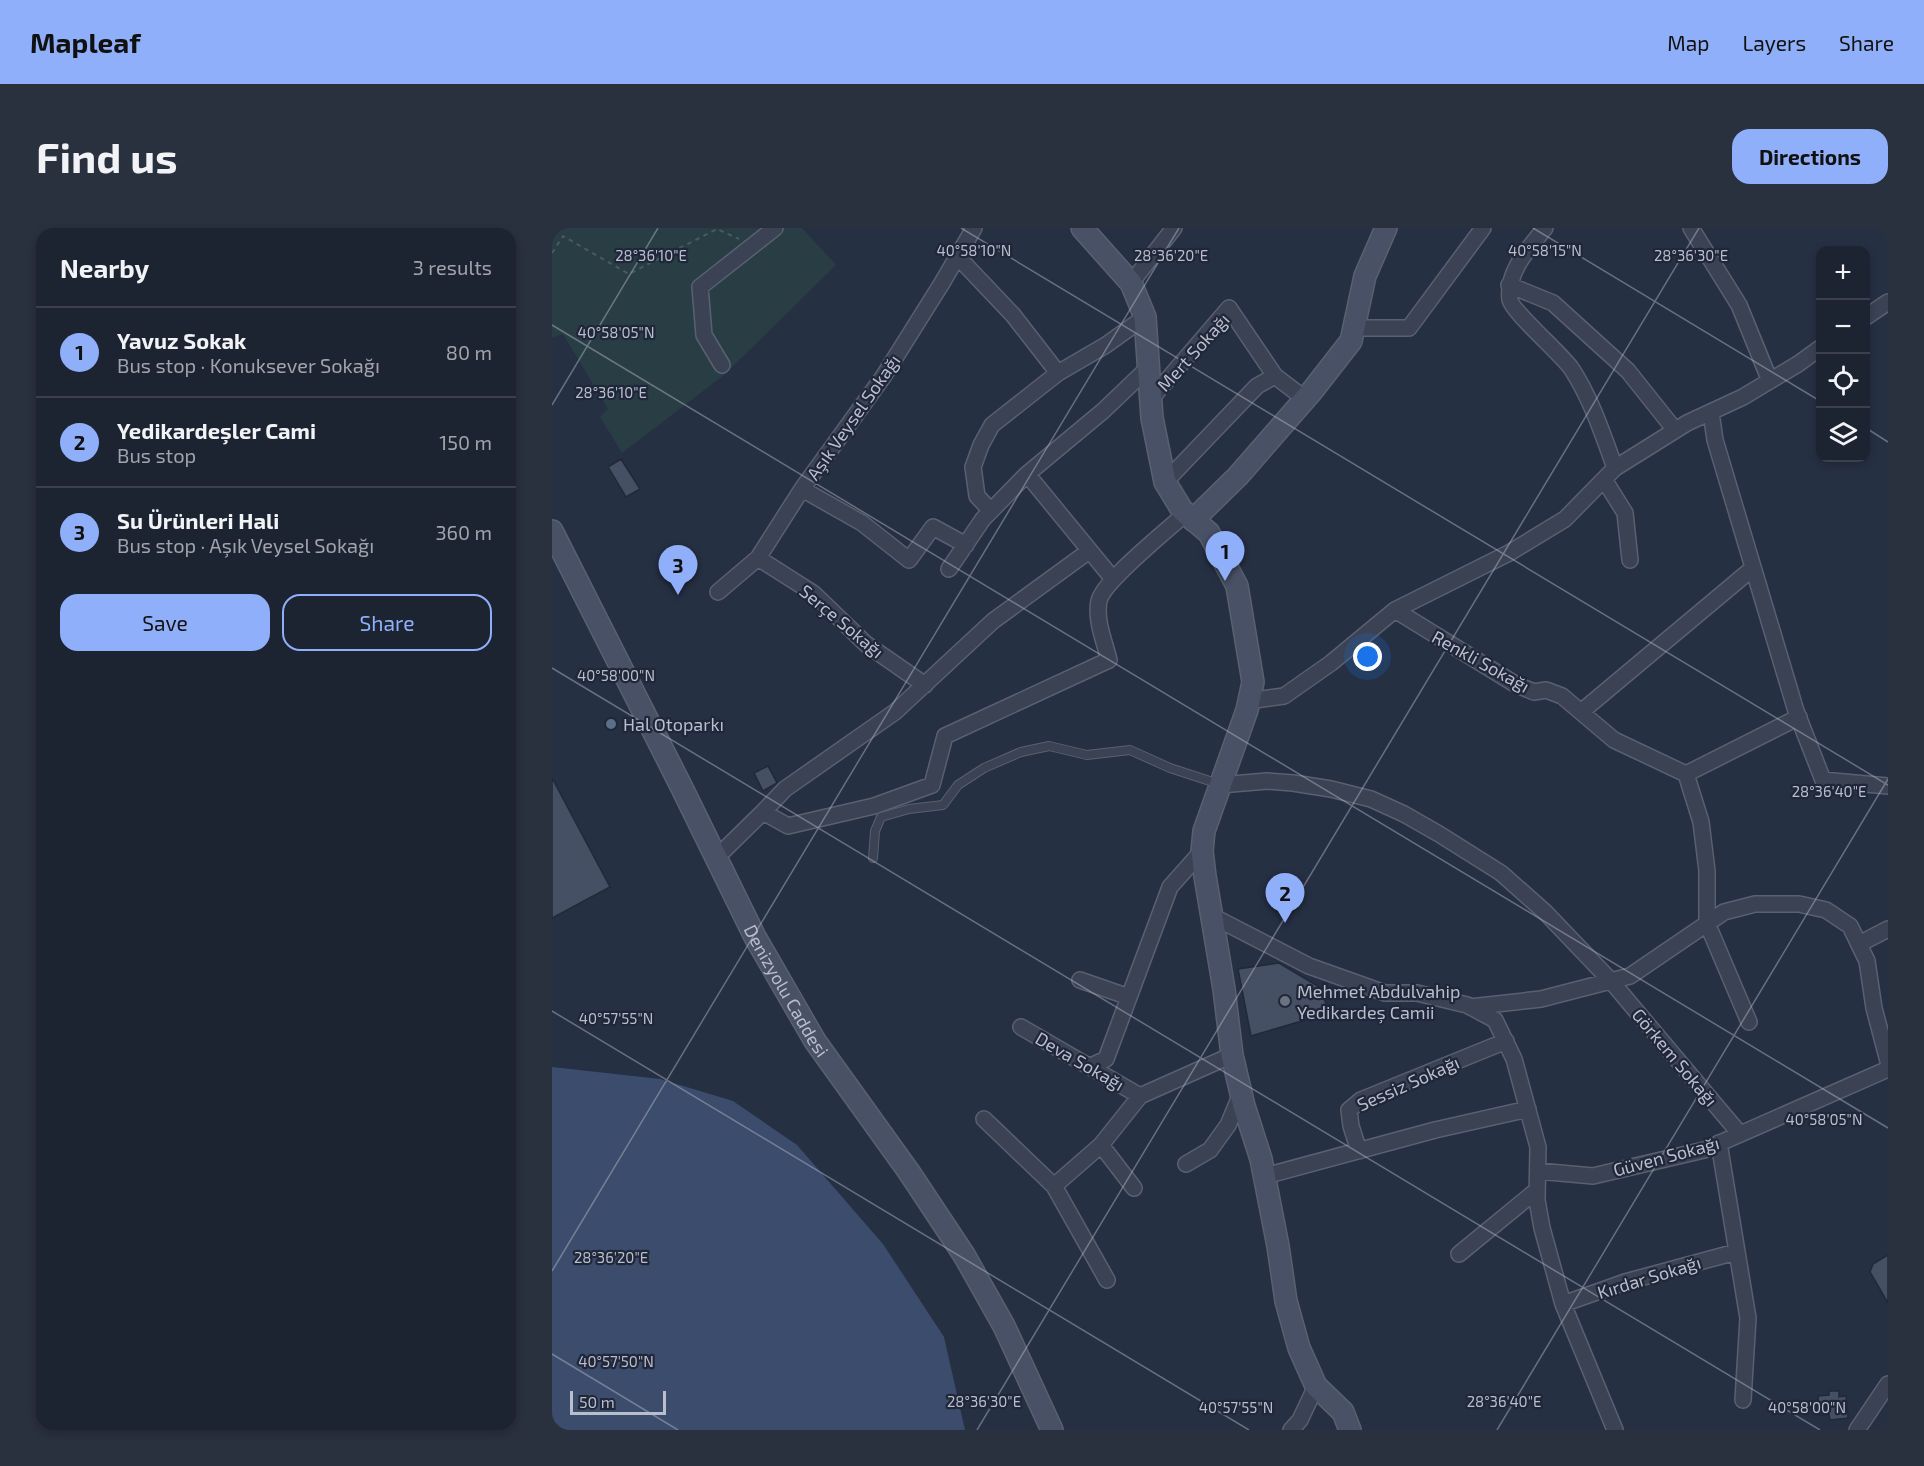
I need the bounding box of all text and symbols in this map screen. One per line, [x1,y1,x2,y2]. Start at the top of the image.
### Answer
text: Mapleaf [30,25,141,59]
text: Map [1667,30,1709,55]
text: Layers [1742,30,1806,55]
text: Share [1839,30,1894,55]
button: Directions [1732,129,1888,184]
text: Find us [36,131,178,181]
text: 40°58'10"N [937,241,1011,259]
text: 40°58'15"N [1508,241,1582,259]
text: 28°36'10"E [615,246,687,264]
text: 28°36'20"E [1134,246,1208,264]
text: 28°36'30"E [1654,246,1728,264]
map controls [1816,246,1870,462]
button: + [1816,246,1870,300]
text: Nearby [60,252,149,283]
text: 3 results [413,255,492,279]
button: − [1816,300,1870,354]
street label: Mert Sokağı [1152,308,1234,396]
text: 40°58'05"N [578,323,654,341]
text: Yavuz Sokak [117,327,246,353]
text: 1 [75,340,84,364]
text: 80 m [446,340,492,364]
street label: Aşık Veysel Sokağı [801,350,905,485]
text: Bus stop · Konuksever Sokağı [117,353,380,377]
button: locate [1816,354,1870,408]
text: 28°36'10"E [575,383,647,401]
button: layers [1816,408,1870,462]
text: Yedikardeşler Cami [117,417,316,443]
text: 2 [74,430,85,454]
text: 150 m [439,430,492,454]
text: Bus stop [117,443,196,467]
text: Su Ürünleri Hali [117,507,279,533]
text: 3 [74,520,85,544]
text: 360 m [435,520,492,544]
pin: 1 [1206,532,1244,581]
text: Bus stop · Aşık Veysel Sokağı [117,533,374,557]
pin: 3 [658,546,698,595]
street label: Serçe Sokağı [795,579,889,663]
button: Save [60,594,270,651]
button: Share [282,594,492,651]
street label: Renkli Sokağı [1428,625,1534,697]
your location [1353,642,1382,671]
text: 40°58'00"N [577,666,655,684]
place label: Hal Otoparkı [623,713,724,735]
marker: Hal Otoparkı [604,717,618,731]
text: 28°36'40"E [1792,782,1866,800]
pin: 2 [1266,874,1304,923]
street label: Denizyolu Caddesi [740,921,834,1061]
place label: Mehmet Abdulvahip Yedikardeş Camii [1297,980,1460,1024]
marker: Mehmet Abdulvahip Yedikardeş Camii [1278,994,1292,1008]
street label: Görkem Sokağı [1628,1004,1722,1110]
text: 40°57'55"N [579,1009,653,1027]
street label: Deva Sokağı [1032,1027,1128,1095]
street label: Sessiz Sokağı [1353,1051,1463,1115]
text: 40°58'05"N [1786,1110,1862,1128]
street label: Güven Sokağı [1610,1131,1722,1181]
text: 28°36'20"E [574,1248,648,1266]
street label: Kırdar Sokağı [1595,1251,1703,1303]
text: 40°57'50"N [578,1352,654,1370]
scale bar [570,1388,666,1416]
text: 50 m [579,1392,615,1411]
text: 28°36'30"E [947,1392,1021,1410]
text: 28°36'40"E [1467,1392,1541,1410]
text: 40°57'55"N [1199,1398,1273,1416]
text: 40°58'00"N [1768,1398,1846,1416]

